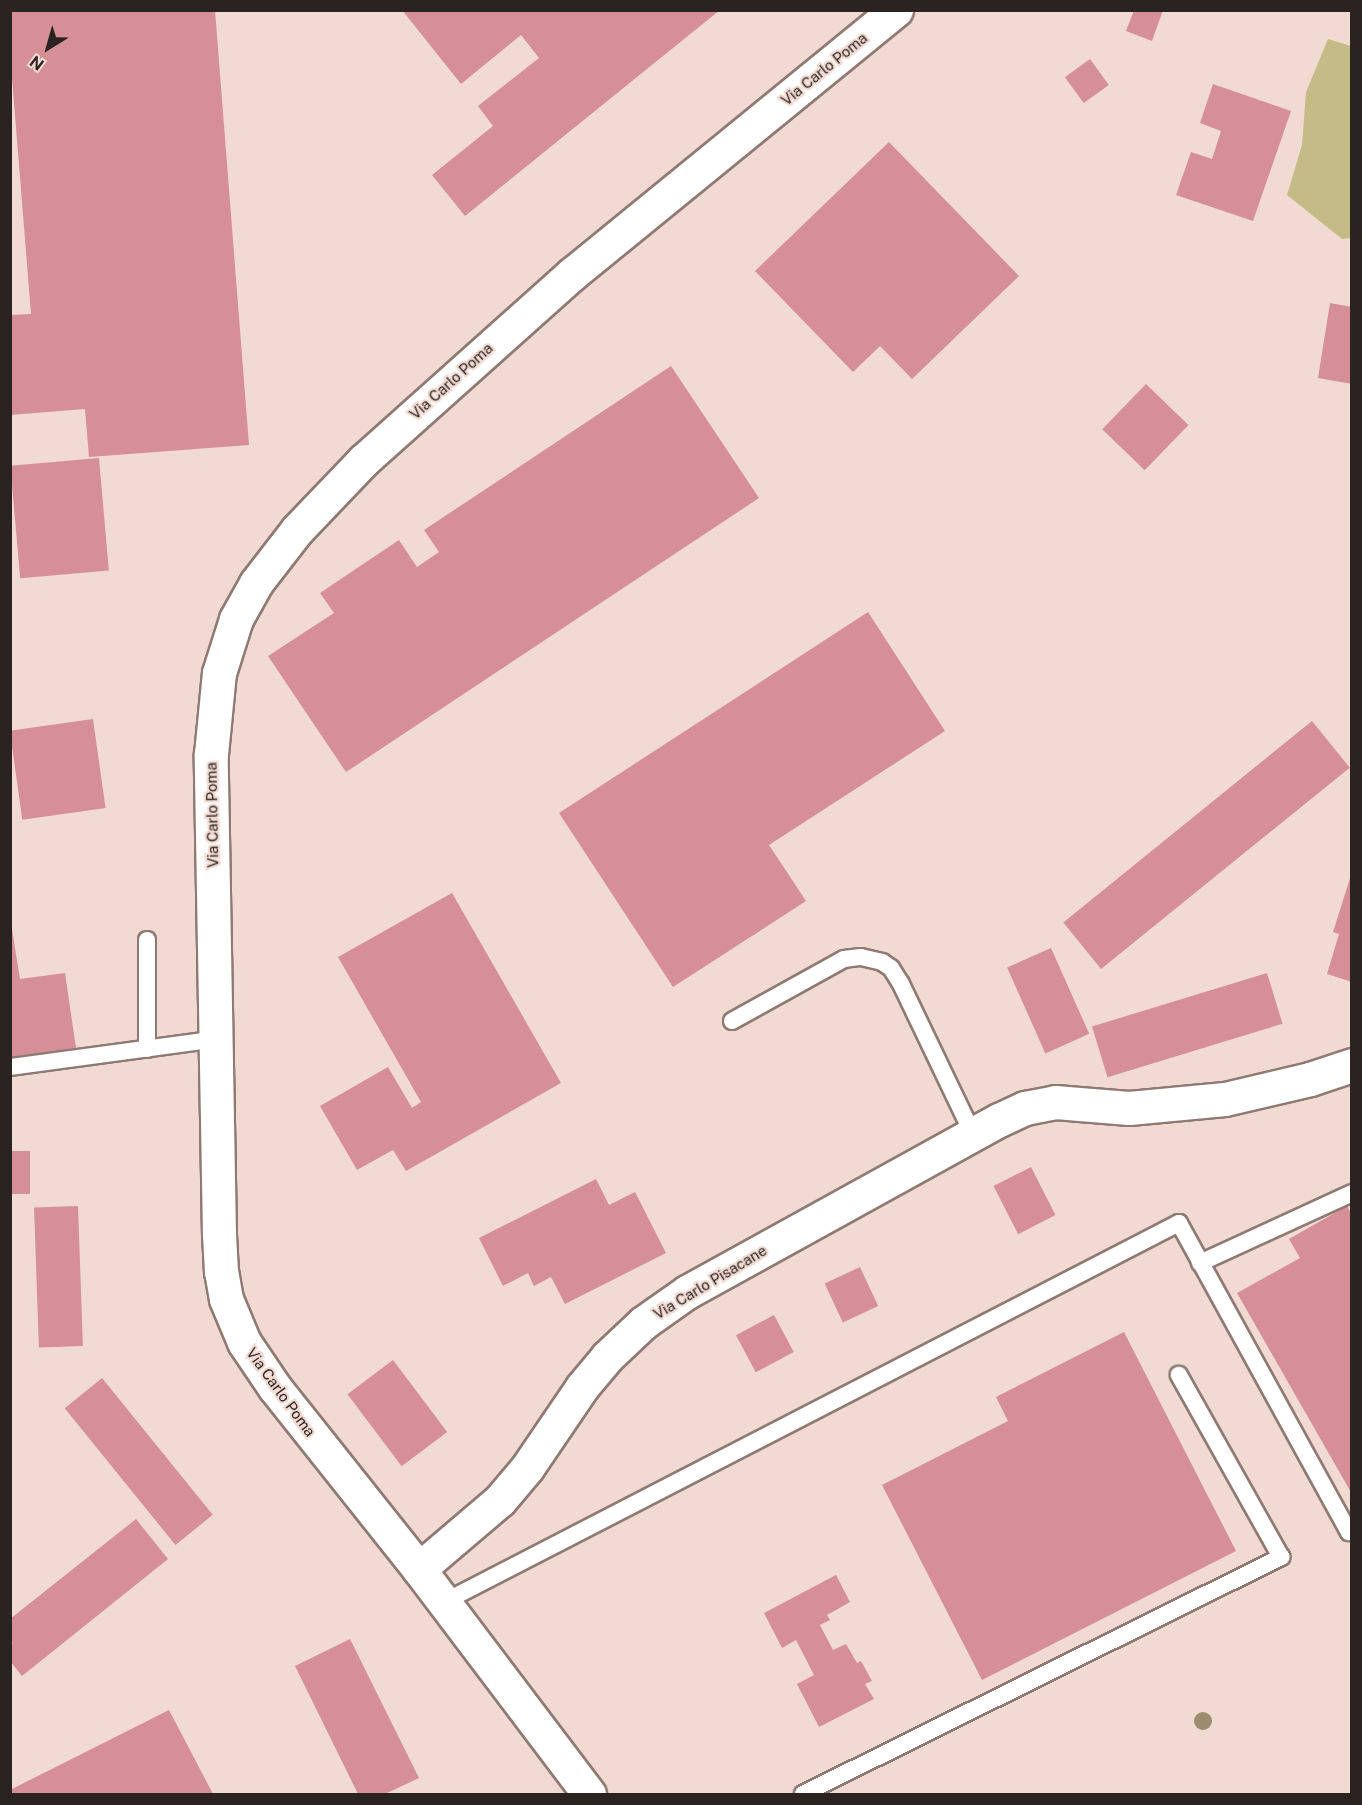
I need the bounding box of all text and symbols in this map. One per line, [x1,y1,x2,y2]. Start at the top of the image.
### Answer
north arrow [18,18,78,78]
street label: Via Carlo Poma [777,29,871,109]
text: N [26,51,48,74]
street label: Via Carlo Poma [406,339,496,423]
street label: Via Carlo Poma [202,762,222,868]
street label: Via Carlo Pisacane [650,1241,770,1323]
street label: Via Carlo Poma [243,1344,319,1440]

